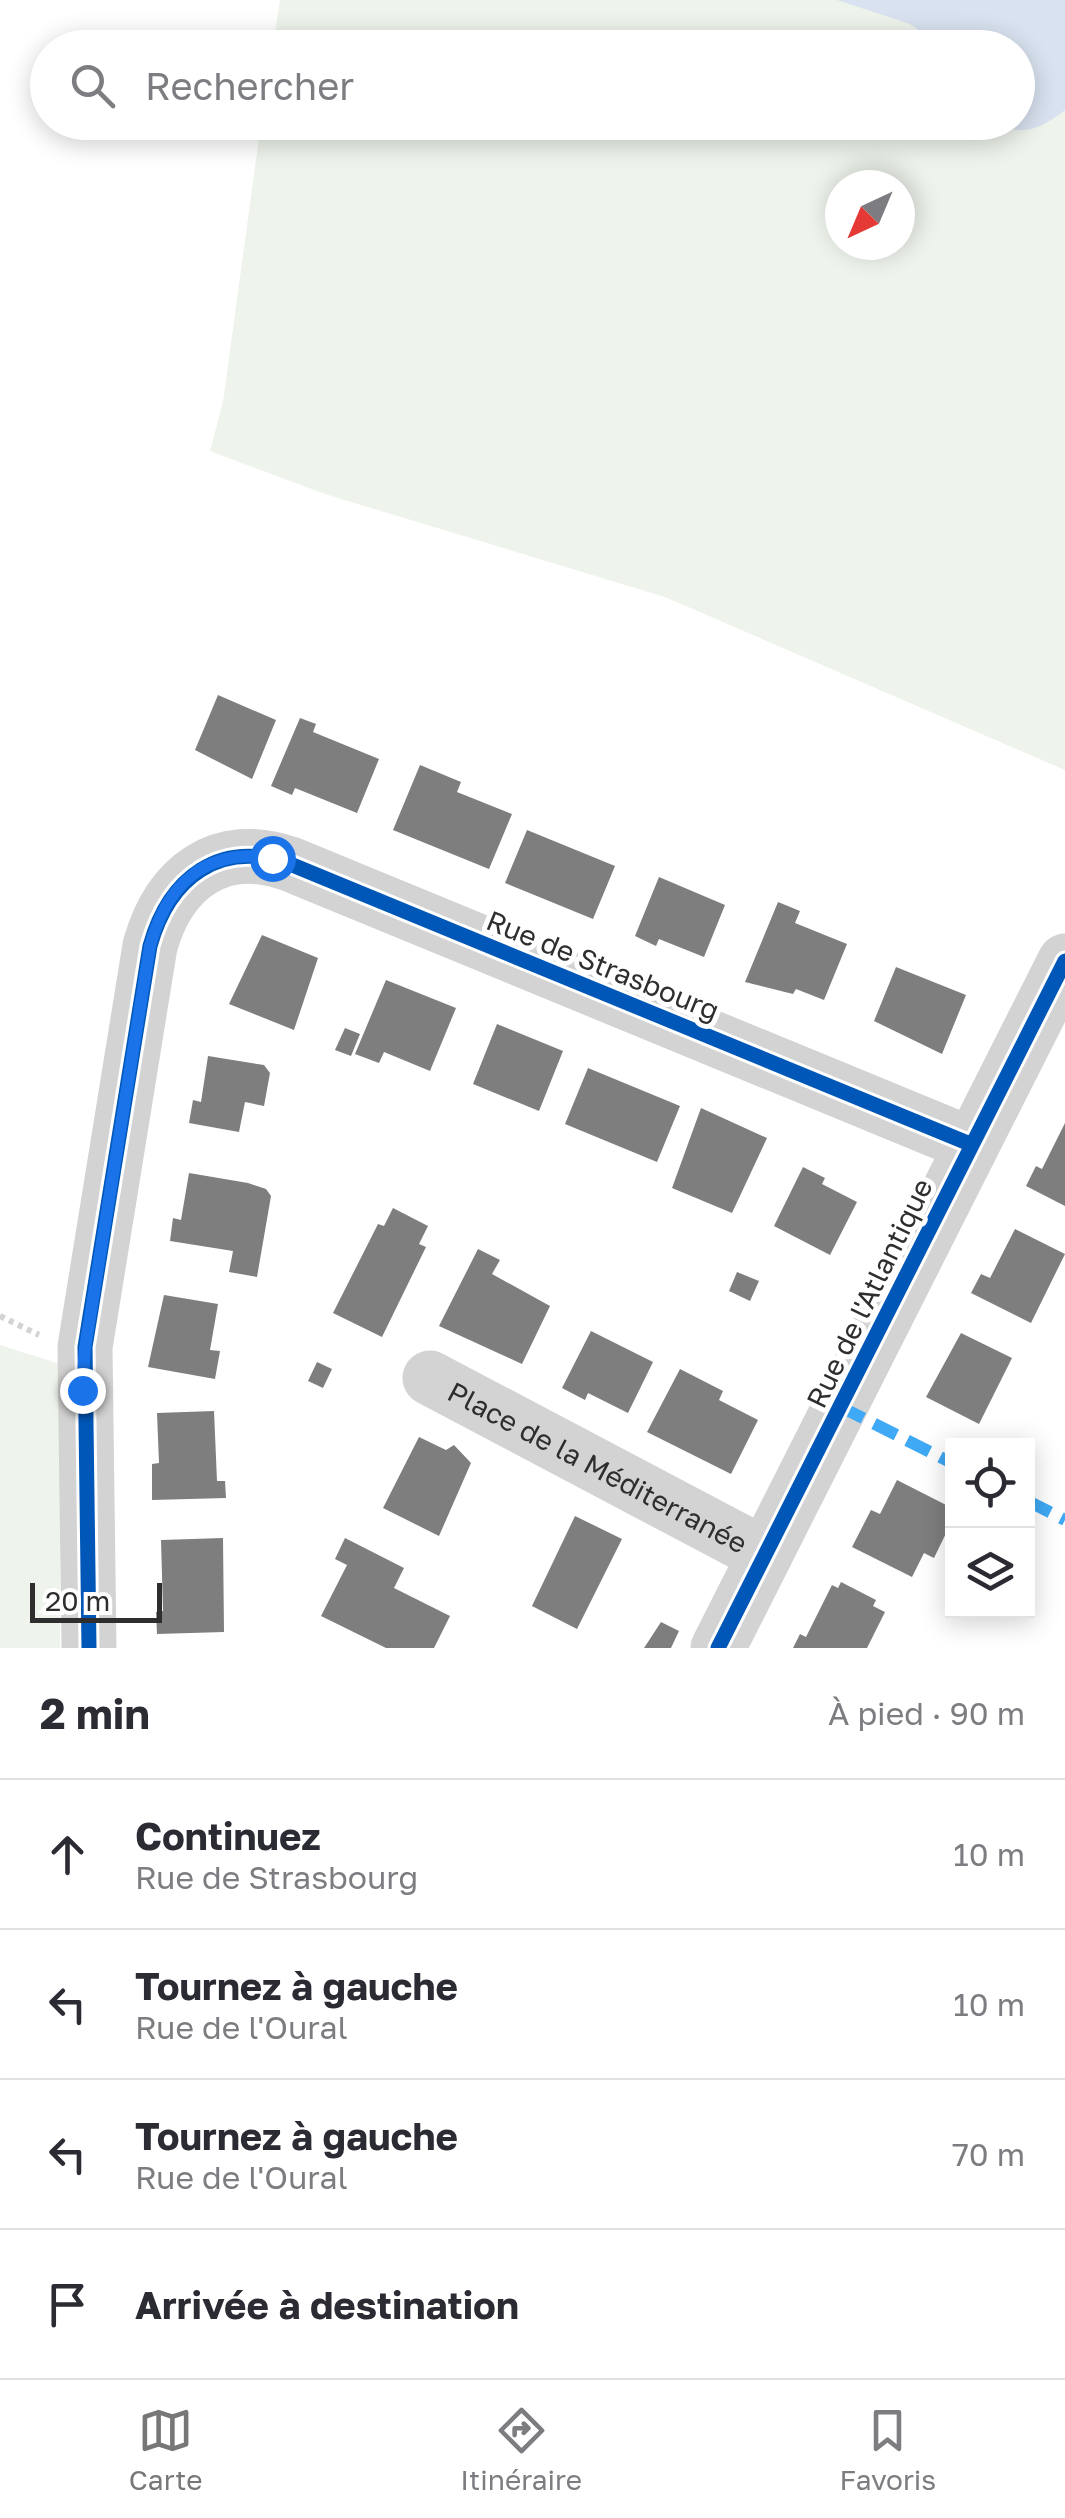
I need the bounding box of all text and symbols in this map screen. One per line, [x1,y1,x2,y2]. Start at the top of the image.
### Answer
search box [30,30,1035,140]
icon: search [65,58,120,113]
text: Rechercher [145,63,354,108]
north arrow [825,170,915,260]
route start [250,836,296,882]
street label: Rue de Strasbourg [482,903,724,1027]
street label: Rue de l'Atlantique [799,1173,939,1413]
route end [60,1368,106,1414]
street label: Place de la Méditerranée [443,1374,753,1559]
map controls [945,1438,1035,1618]
button: locate [945,1438,1035,1528]
button: layers [945,1528,1035,1618]
scale bar [30,1578,162,1622]
text: 20 m [45,1584,110,1617]
text: 2 min [40,1688,150,1738]
text: À pied · 90 m [828,1694,1025,1732]
text: Continuez [135,1813,321,1858]
icon: ahead [40,1827,95,1882]
text: 10 m [953,1835,1025,1873]
text: Rue de Strasbourg [135,1858,418,1896]
text: Tournez à gauche [135,1963,458,2008]
icon: left [40,1977,95,2032]
text: 10 m [953,1985,1025,2023]
text: Rue de l'Oural [135,2008,348,2046]
text: Tournez à gauche [135,2113,458,2158]
icon: left [40,2127,95,2182]
text: 70 m [952,2135,1025,2173]
text: Rue de l'Oural [135,2158,348,2196]
icon: arrive [40,2277,95,2332]
text: Arrivée à destination [135,2282,519,2327]
tab: Carte [129,2403,203,2496]
tab: Itinéraire [460,2403,582,2496]
tab: Favoris [840,2403,936,2496]

